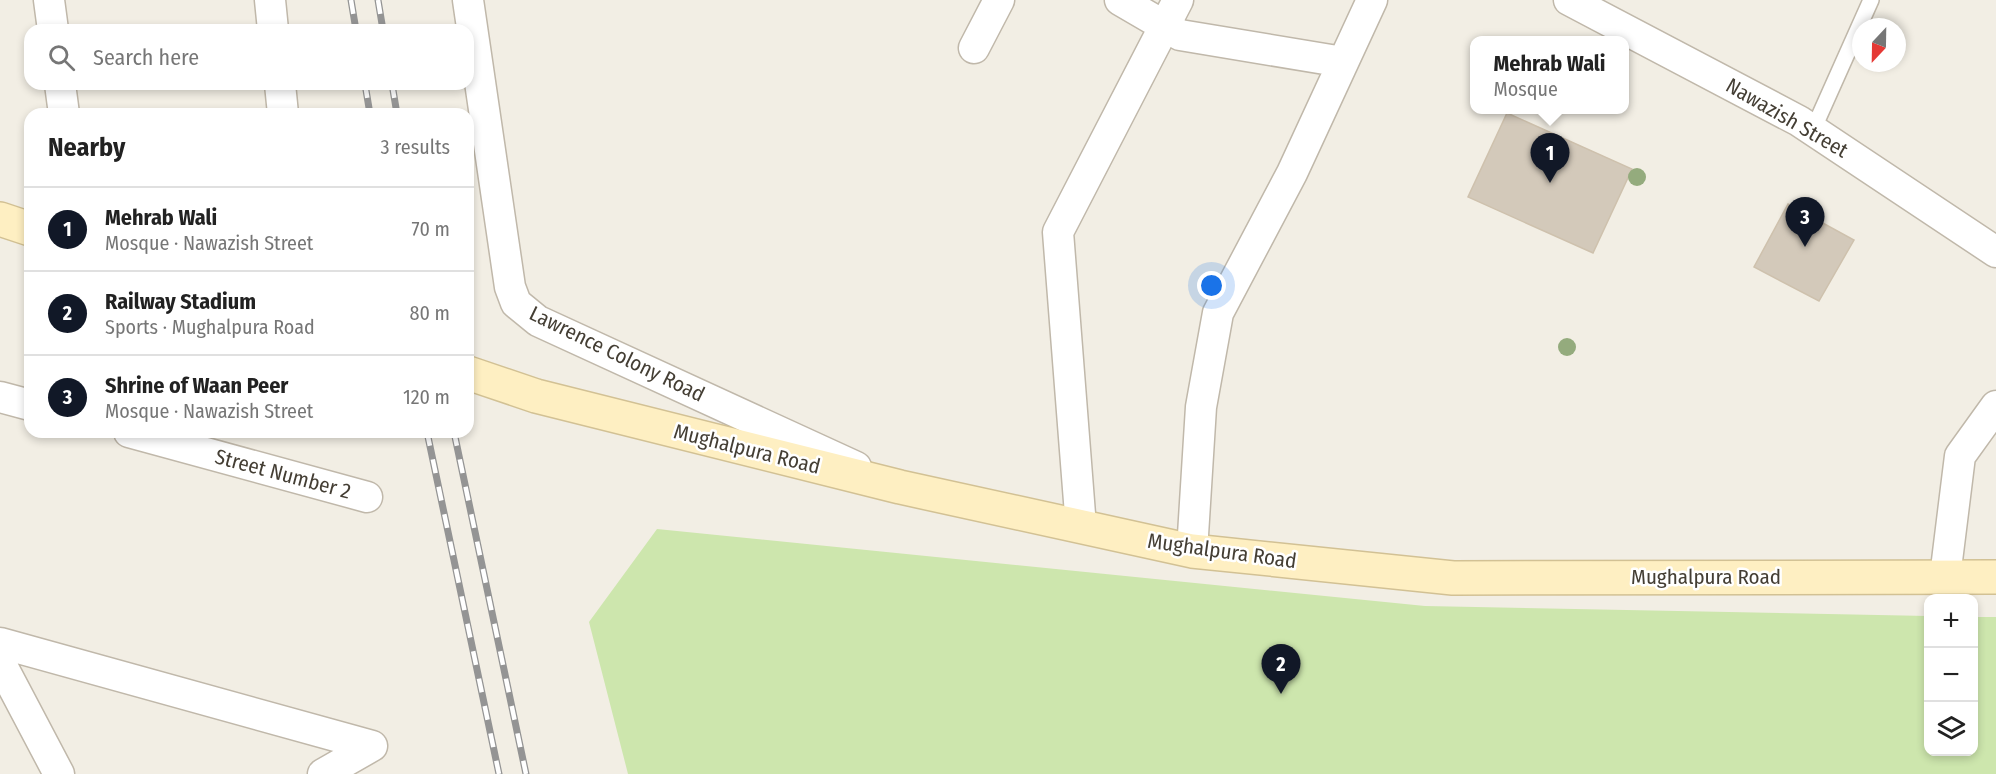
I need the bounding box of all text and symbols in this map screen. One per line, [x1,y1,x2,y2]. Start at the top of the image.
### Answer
north arrow [1852,18,1906,72]
search box [24,24,474,90]
popup [1470,36,1629,114]
icon: search [45,41,78,74]
text: Search here [93,44,199,71]
text: Mehrab Wali [1493,50,1606,77]
street label: Nawazish Street [1721,73,1853,164]
text: Mosque [1493,77,1558,101]
text: Nearby [48,132,125,163]
pin: 1 [1530,134,1570,183]
text: 3 results [381,135,450,159]
pin: 3 [1786,198,1824,247]
text: Mehrab Wali [105,204,217,231]
text: 1 [63,217,72,241]
text: 70 m [412,217,450,241]
text: Mosque · Nawazish Street [105,231,313,255]
your location [1197,271,1226,300]
text: Railway Stadium [105,288,256,315]
street label: Lawrence Colony Road [525,300,709,408]
text: 2 [63,301,72,325]
text: 80 m [410,301,450,325]
text: Sports · Mughalpura Road [105,315,315,339]
text: Shrine of Waan Peer [105,372,288,399]
text: 3 [63,385,72,409]
text: 120 m [403,385,450,409]
text: Mosque · Nawazish Street [105,399,313,423]
street label: Mughalpura Road [671,418,823,480]
street label: Street Number 2 [212,443,354,505]
street label: Mughalpura Road [1146,528,1298,574]
street label: Mughalpura Road [1631,564,1781,590]
map controls [1924,594,1978,756]
button: + [1924,594,1978,648]
pin: 2 [1262,644,1300,694]
button: − [1924,648,1978,702]
button: layers [1924,702,1978,756]

